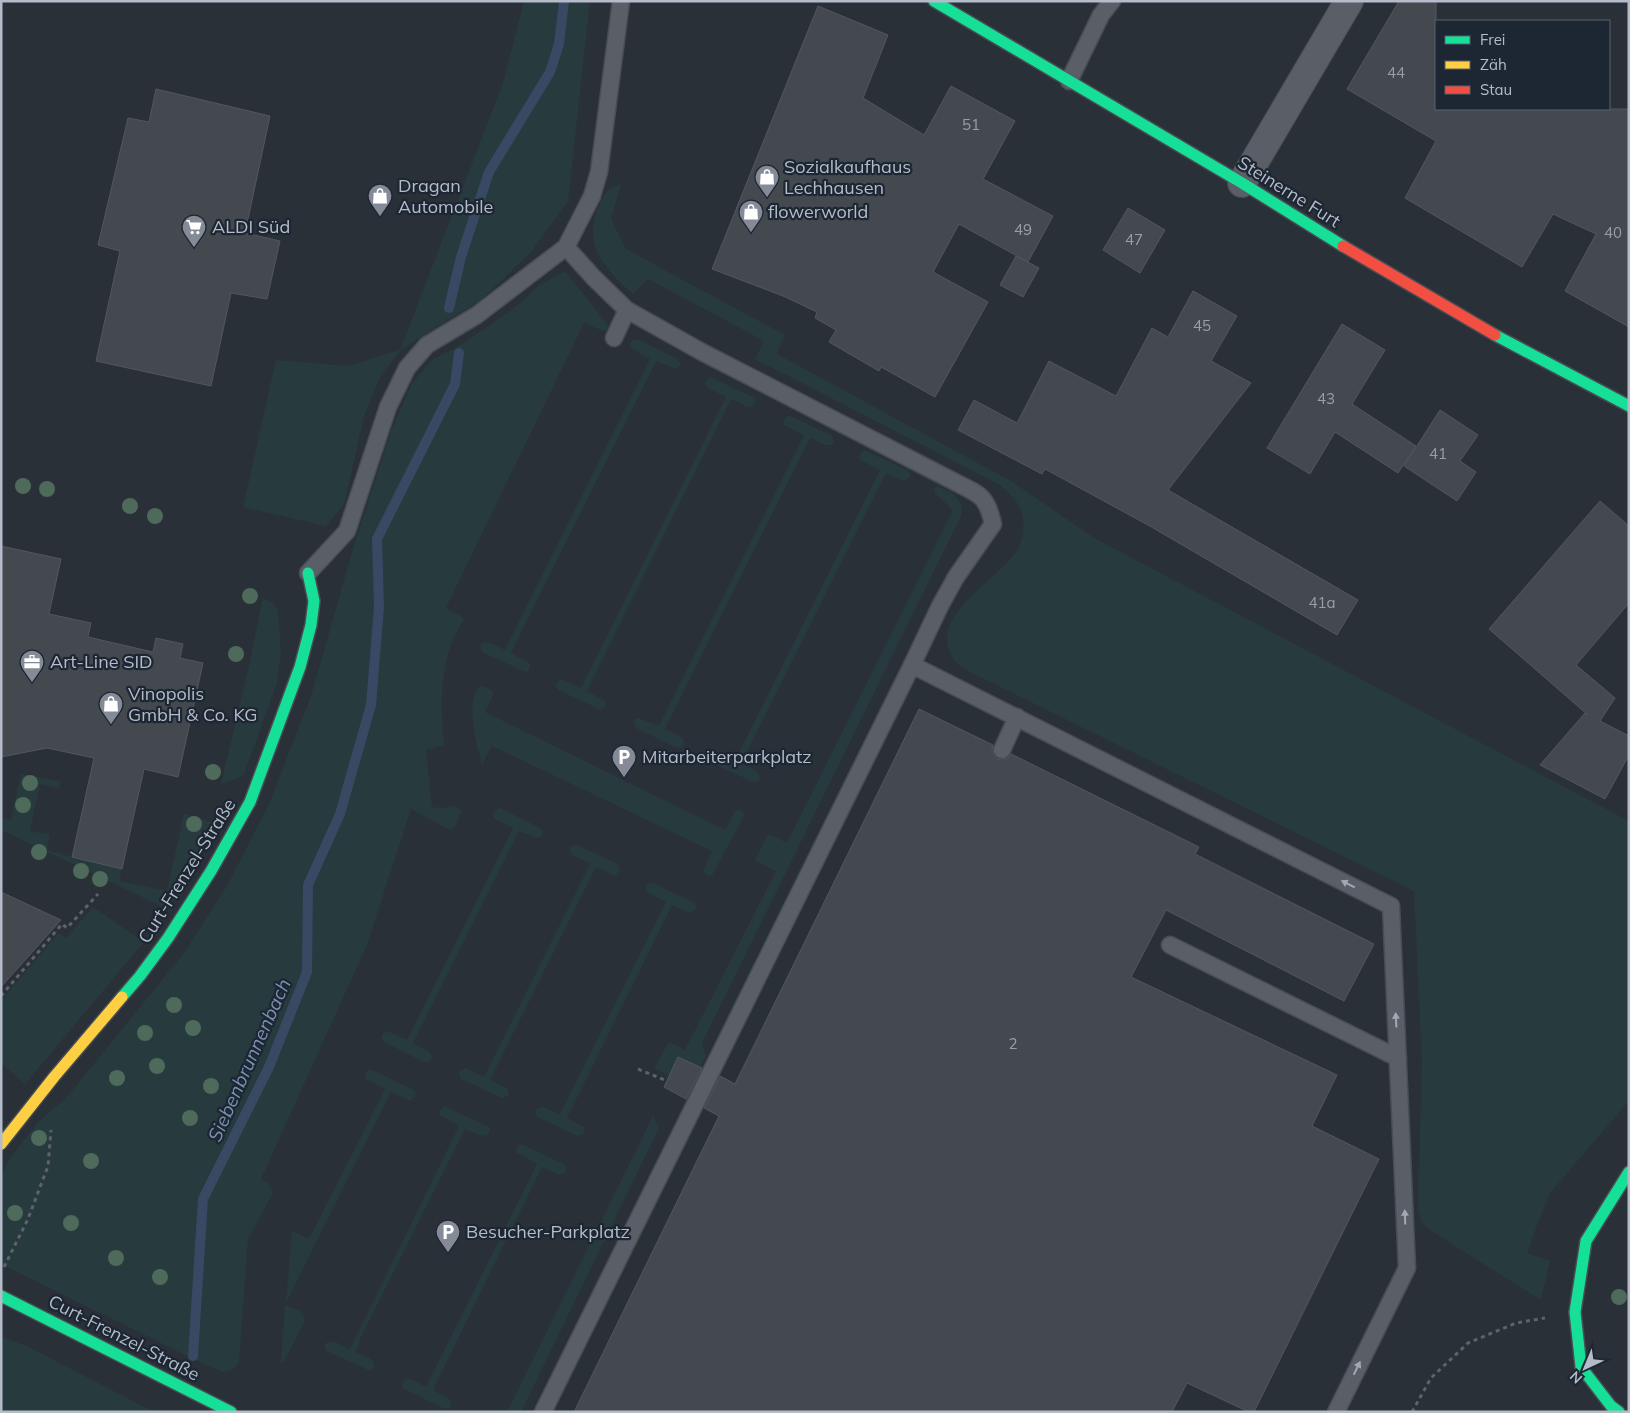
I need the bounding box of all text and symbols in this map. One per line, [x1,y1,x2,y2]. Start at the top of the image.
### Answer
legend [1435,20,1610,110]
text: Frei [1480,30,1505,49]
text: Zäh [1480,55,1507,74]
house number: 44 [1387,63,1405,82]
text: Stau [1480,80,1512,99]
house number: 51 [962,115,980,134]
street label: Steinerne Furt [1234,151,1345,232]
place label: Sozialkaufhaus Lechhausen [784,155,911,199]
shop icon: Sozialkaufhaus Lechhausen [754,164,780,198]
place label: Dragan Automobile [398,174,493,218]
shop icon: Dragan Automobile [367,183,393,217]
shop icon: flowerworld [738,199,764,233]
place label: flowerworld [768,200,868,223]
supermarket icon: ALDI Süd [181,214,207,248]
place label: ALDI Süd [212,215,290,238]
house number: 49 [1014,220,1032,239]
house number: 40 [1604,223,1622,242]
house number: 47 [1125,230,1143,249]
house number: 45 [1193,316,1211,335]
house number: 43 [1317,389,1335,408]
house number: 41 [1429,444,1447,463]
house number: 41a [1308,593,1336,612]
office icon: Art-Line SID [19,649,45,683]
place label: Art-Line SID [50,650,153,673]
place label: Vinopolis GmbH & Co. KG [128,682,257,726]
shop icon: Vinopolis GmbH & Co. KG [98,691,124,725]
parking icon: Mitarbeiterparkplatz [611,744,637,778]
place label: Mitarbeiterparkplatz [642,745,812,768]
street label: Curt-Frenzel-Straße [133,794,240,947]
one-way arrow [1341,880,1355,888]
water label: Siebenbrunnenbach [202,975,296,1145]
one-way arrow [1392,1011,1400,1027]
house number: 2 [1008,1034,1018,1053]
one-way arrow [1400,1209,1408,1225]
parking icon: Besucher-Parkplatz [435,1219,461,1253]
place label: Besucher-Parkplatz [466,1220,630,1243]
street label: Curt-Frenzel-Straße [45,1290,204,1386]
north arrow [1560,1343,1610,1393]
one-way arrow [1354,1361,1362,1375]
text: N [1566,1367,1586,1387]

